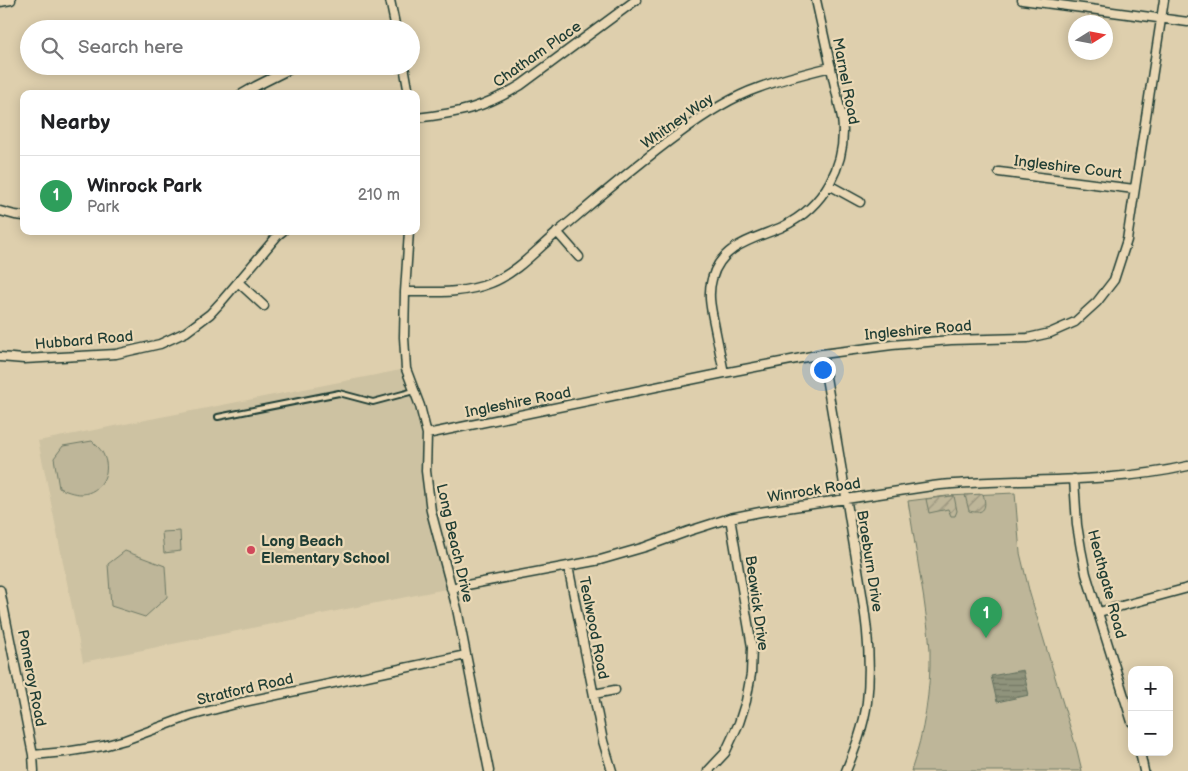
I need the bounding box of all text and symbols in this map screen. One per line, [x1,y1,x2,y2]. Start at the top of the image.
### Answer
north arrow [1068,15,1113,60]
street label: Chatham Place [490,17,585,92]
search box [20,20,420,75]
icon: search [38,34,66,62]
text: Search here [78,36,183,59]
street label: Marnel Road [828,36,863,126]
street label: Whitney Way [637,89,717,153]
text: Nearby [40,110,110,135]
street label: Ingleshire Court [1013,151,1123,184]
text: Winrock Park [87,175,202,198]
text: 1 [53,186,59,205]
text: 210 m [358,186,400,205]
text: Park [87,198,119,217]
street label: Ingleshire Road [864,316,972,345]
street label: Hubbard Road [34,327,134,354]
your location [810,357,836,383]
street label: Ingleshire Road [464,383,573,422]
street label: Winrock Road [766,474,862,507]
street label: Long Beach Drive [432,482,477,604]
street label: Braeburn Drive [852,509,887,613]
street label: Heathgate Road [1083,528,1130,641]
place label: Long Beach Elementary School [261,532,389,568]
marker: Long Beach Elementary School [245,544,257,556]
street label: Beawick Drive [740,554,773,652]
street label: Tealwood Road [574,575,613,681]
pin: 1 [970,597,1002,638]
street label: Pomeroy Road [13,628,50,728]
map controls [1128,666,1173,756]
button: + [1128,666,1173,711]
street label: Stratford Road [195,669,295,710]
button: − [1128,711,1173,756]

